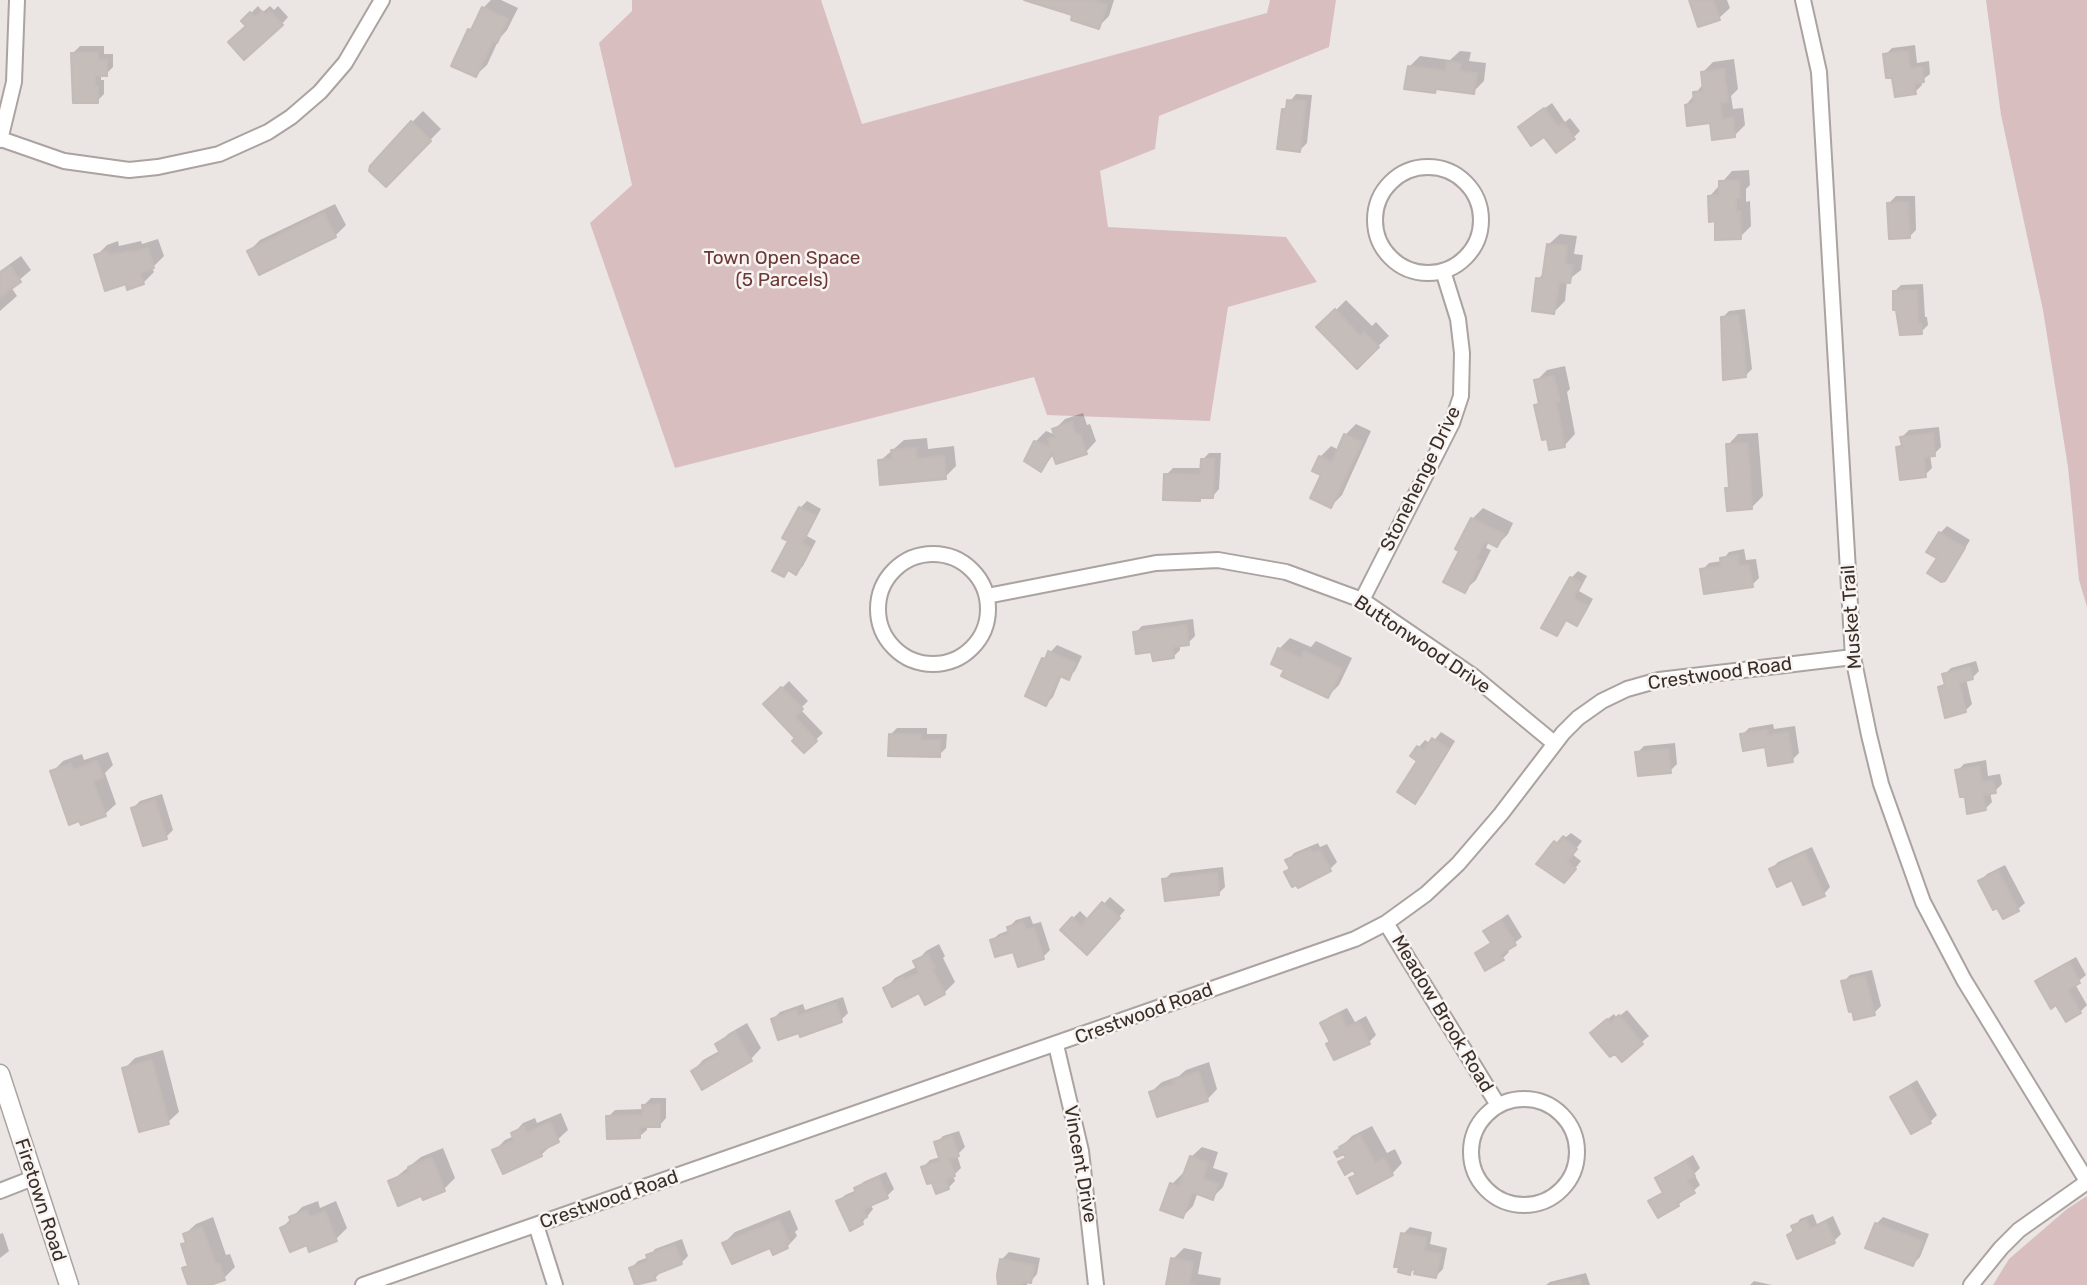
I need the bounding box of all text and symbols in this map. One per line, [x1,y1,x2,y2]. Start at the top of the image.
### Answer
park label: Town Open Space (5 Parcels) [704,248,860,292]
street label: Stonehenge Drive [1376,403,1466,555]
street label: Musket Trail [1837,564,1867,670]
street label: Buttonwood Drive [1349,591,1495,699]
street label: Crestwood Road [1647,653,1793,695]
street label: Meadow Brook Road [1386,931,1498,1097]
street label: Crestwood Road [1072,978,1216,1050]
street label: Vincent Drive [1058,1104,1102,1224]
street label: Firetown Road [9,1136,71,1264]
street label: Crestwood Road [537,1166,681,1234]

